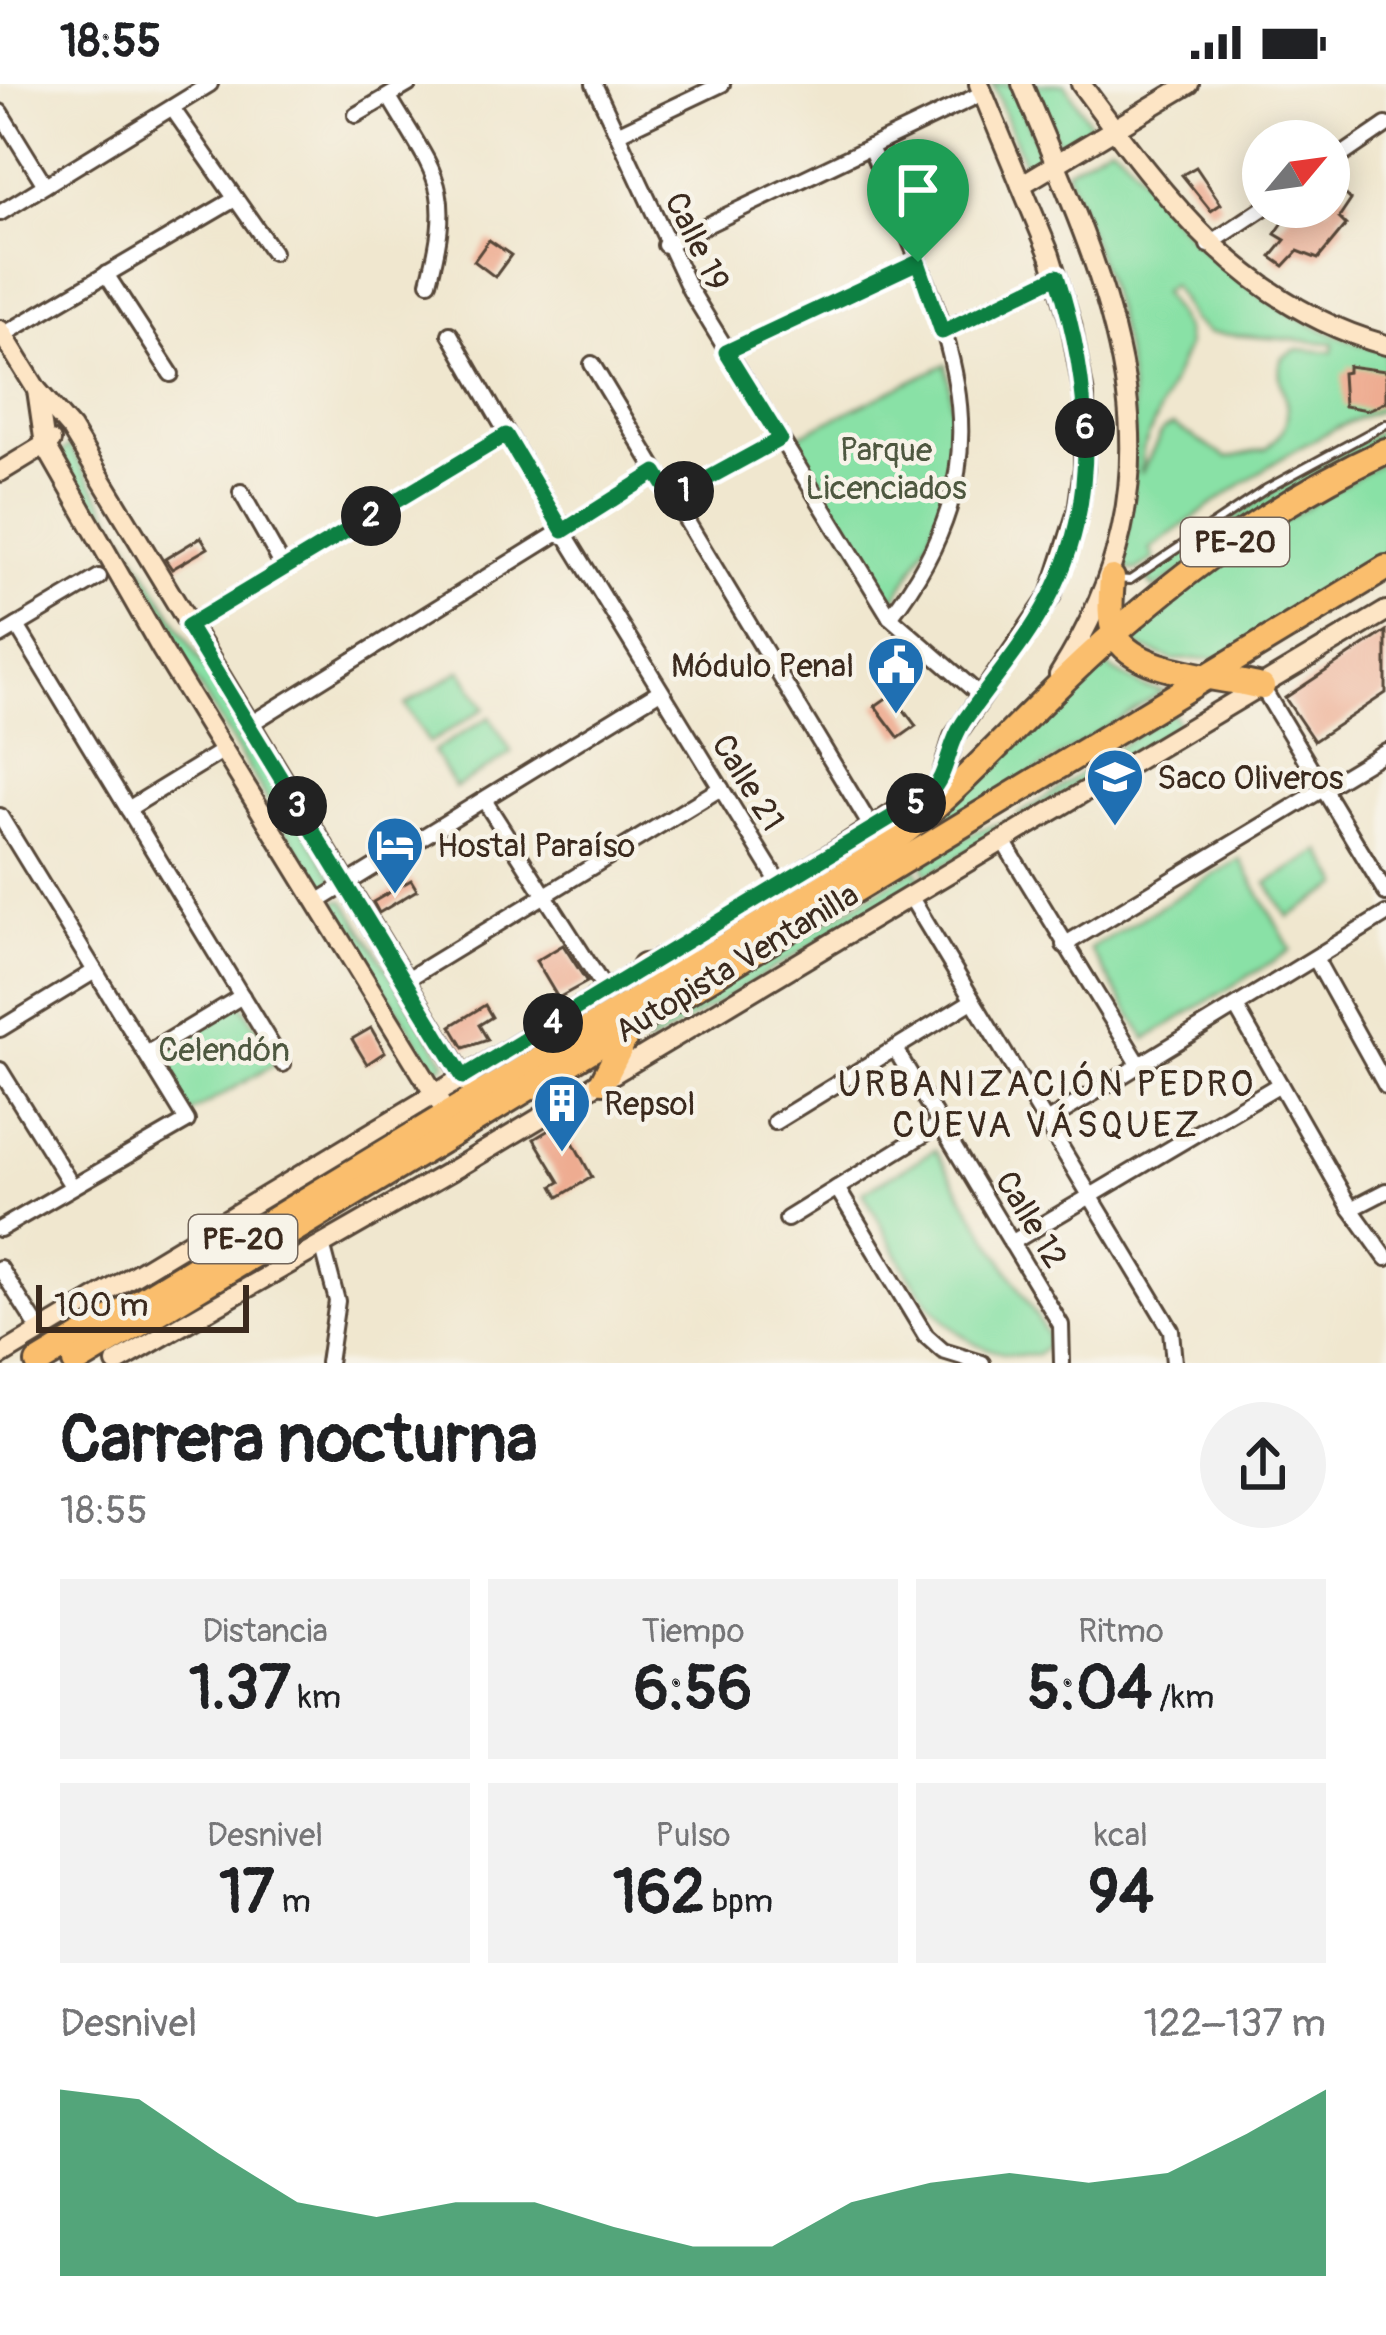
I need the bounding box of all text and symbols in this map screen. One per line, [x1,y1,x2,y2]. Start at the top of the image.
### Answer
text: 18:55 [60,14,161,70]
north arrow [1242,120,1350,228]
map controls [1242,120,1350,228]
pin [867,139,969,262]
icon: arrive [885,157,951,223]
street label: Calle 19 [655,186,738,298]
pin: 6 [1055,398,1115,458]
text: 6 [1075,407,1095,448]
park label: Parque Licenciados [805,430,967,509]
pin: 1 [654,461,714,521]
text: 1 [678,470,690,511]
pin: 2 [341,486,401,546]
text: 2 [362,495,380,536]
road number: PE-20 [1181,518,1289,566]
public building icon: Módulo Penal [865,634,927,716]
place label: Módulo Penal [671,646,854,687]
street label: Calle 21 [702,727,793,839]
school or university icon: Saco Oliveros [1084,746,1146,828]
place label: Saco Oliveros [1157,758,1344,799]
pin: 5 [886,773,946,833]
pin: 3 [267,776,327,836]
text: 5 [907,782,925,823]
text: 3 [288,785,306,826]
hotel icon: Hostal Paraíso [364,814,426,896]
place label: Hostal Paraíso [437,826,635,867]
street label: Autopista Ventanilla [607,874,866,1052]
pin: 4 [523,993,583,1053]
text: 4 [543,1002,563,1043]
park label: Celendón [158,1030,290,1071]
district label: URBANIZACIÓN PEDRO CUEVA VÁSQUEZ [838,1061,1256,1148]
building icon: Repsol [531,1072,593,1154]
place label: Repsol [604,1084,695,1125]
street label: Calle 12 [986,1164,1076,1276]
road number: PE-20 [189,1215,297,1263]
scale bar [36,1279,249,1332]
text: 100 m [54,1285,148,1326]
text: Carrera nocturna [60,1399,537,1482]
button: share [1200,1402,1326,1528]
text: 18:55 [60,1486,148,1535]
text: Distancia [202,1611,328,1652]
text: Tiempo [642,1611,744,1652]
text: Ritmo [1078,1611,1164,1652]
text: 1.37 [189,1652,291,1727]
text: 6:56 [634,1652,752,1727]
text: 5:04 [1028,1652,1152,1727]
text: km [291,1677,341,1718]
text: /km [1152,1677,1214,1718]
text: Desnivel [207,1815,323,1856]
text: Pulso [655,1815,731,1856]
text: kcal [1094,1815,1148,1856]
text: 17 [219,1856,274,1931]
text: 162 [613,1856,705,1931]
text: 94 [1088,1856,1154,1931]
text: m [274,1881,311,1922]
text: bpm [705,1881,773,1922]
text: Desnivel [60,1999,197,2048]
text: 122–137 m [1143,1999,1326,2048]

